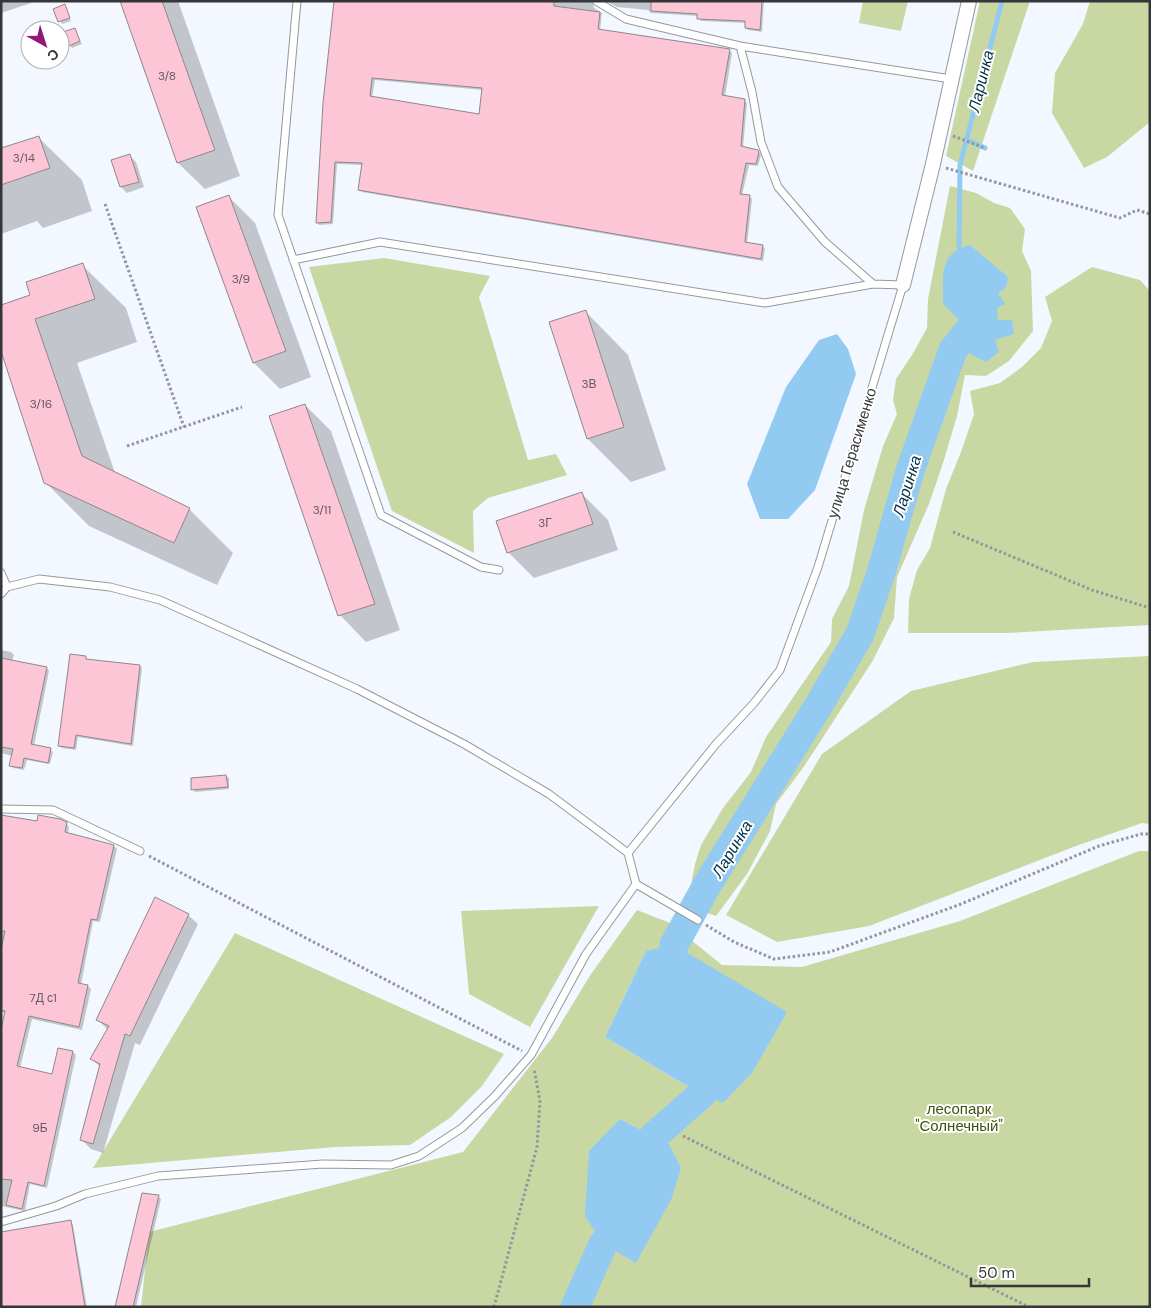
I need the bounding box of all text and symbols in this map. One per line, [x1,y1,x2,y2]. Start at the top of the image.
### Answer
north arrow [20,20,70,70]
text: С [44,45,63,65]
water label: Ларинка [963,48,999,115]
house number: 3/8 [158,68,176,84]
house number: 3/14 [13,150,35,166]
house number: 3/9 [232,271,250,287]
house number: 3В [581,376,597,392]
street label: улица Герасименко [823,385,881,521]
house number: 3/16 [30,396,52,412]
water label: Ларинка [887,453,926,520]
house number: 3/11 [313,502,331,518]
house number: 3Г [538,515,552,531]
water label: Ларинка [706,817,757,882]
house number: 7Д с1 [29,990,57,1006]
park label: лесопарк "Солнечный" [915,1099,1003,1136]
house number: 9Б [32,1120,48,1136]
scale bar [971,1256,1088,1288]
text: 50 m [978,1263,1015,1283]

